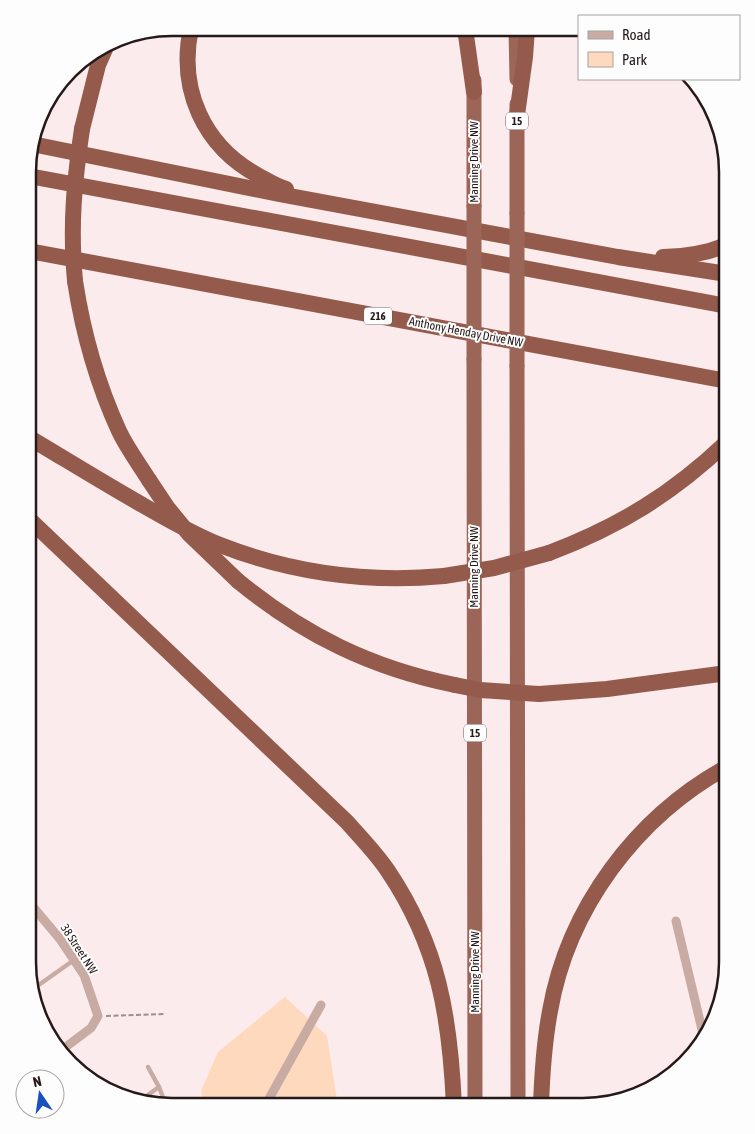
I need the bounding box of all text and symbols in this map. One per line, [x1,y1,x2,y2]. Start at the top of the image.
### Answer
legend [578,15,740,80]
text: Road [622,26,651,43]
text: Park [622,51,647,68]
road number: 15 [506,112,528,130]
street label: Manning Drive NW [467,121,481,203]
road number: 216 [364,308,392,324]
street label: Anthony Henday Drive NW [408,314,524,350]
street label: Manning Drive NW [467,526,481,608]
road number: 15 [464,724,486,741]
street label: 38 Street NW [58,921,100,977]
street label: Manning Drive NW [468,931,482,1013]
north arrow [15,1069,65,1119]
text: N [31,1073,43,1090]

